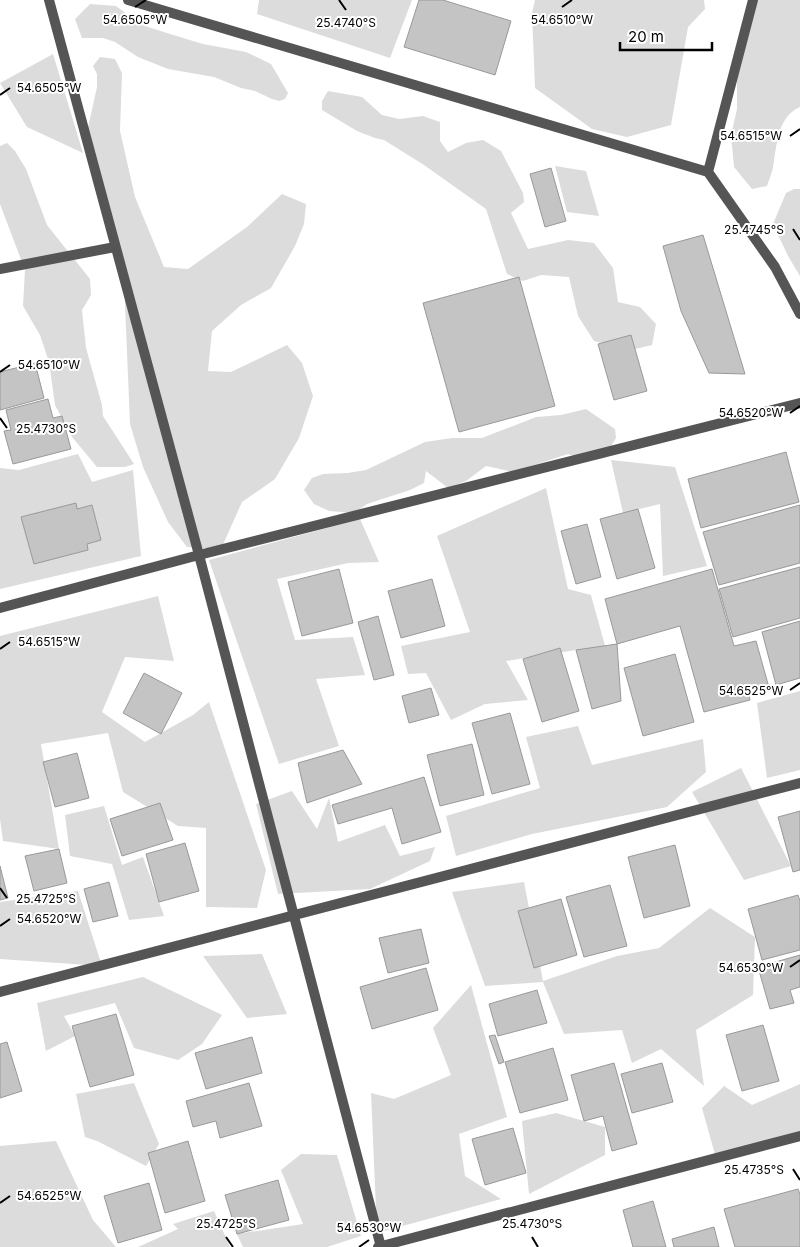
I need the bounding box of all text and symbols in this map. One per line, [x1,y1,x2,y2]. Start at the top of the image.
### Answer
text: 54.6505°W [103,12,168,27]
text: 54.6510°W [531,12,593,27]
text: 25.4740°S [316,15,376,30]
scale bar [620,20,712,52]
text: 20 m [628,27,664,46]
text: 54.6505°W [17,80,82,95]
text: 54.6515°W [720,128,782,143]
text: 25.4745°S [724,222,784,237]
text: 54.6510°W [18,357,80,372]
text: 54.6520°W [719,405,784,420]
text: 25.4730°S [16,421,76,436]
text: 54.6515°W [18,634,80,649]
text: 54.6525°W [719,683,783,698]
text: 25.4725°S [16,891,76,906]
text: 54.6520°W [17,911,82,926]
text: 54.6530°W [719,960,784,975]
text: 25.4735°S [724,1162,784,1177]
text: 54.6525°W [17,1188,81,1203]
text: 25.4725°S [196,1216,256,1231]
text: 25.4730°S [502,1216,562,1231]
text: 54.6530°W [337,1220,402,1235]

